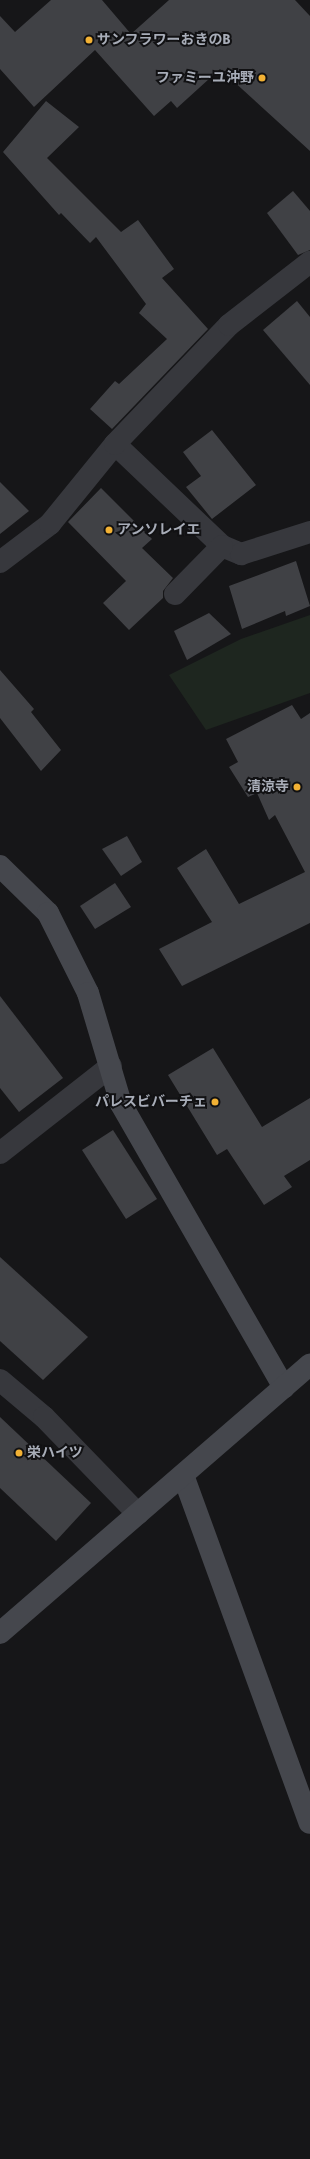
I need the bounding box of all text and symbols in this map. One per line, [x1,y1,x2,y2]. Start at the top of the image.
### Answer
place label: サンフラワーおきのB [97,32,231,48]
marker: サンフラワーおきのB [84,35,94,45]
place label: ファミーユ沖野 [156,70,254,86]
marker: ファミーユ沖野 [257,73,267,83]
place label: アンソレイエ [117,522,201,538]
marker: アンソレイエ [104,525,114,535]
place label: 清涼寺 [247,779,289,795]
marker: 清涼寺 [292,782,302,792]
place label: パレスビバーチェ [95,1094,207,1110]
marker: パレスビバーチェ [210,1097,220,1107]
place label: 栄ハイツ [27,1445,83,1461]
marker: 栄ハイツ [14,1448,24,1458]

